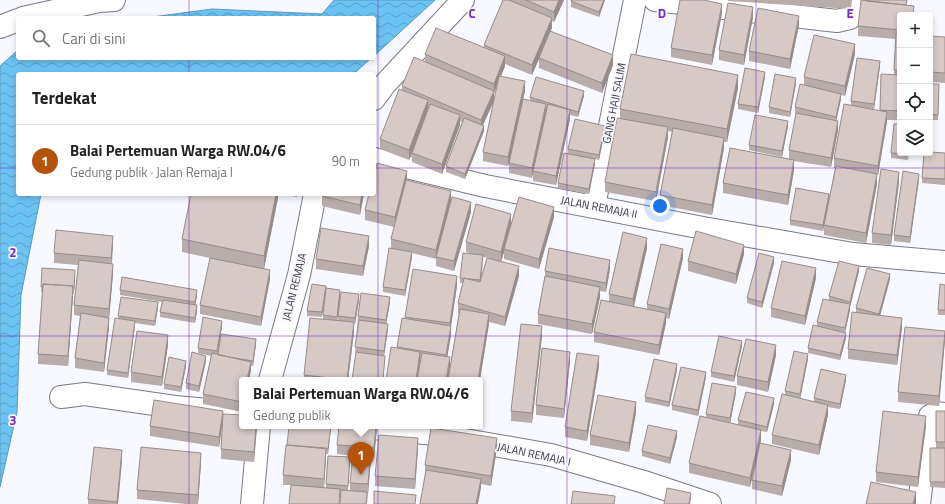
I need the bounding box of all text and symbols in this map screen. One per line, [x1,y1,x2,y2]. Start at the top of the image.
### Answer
text: C [468,3,476,23]
text: D [658,3,666,23]
text: E [846,3,854,23]
map controls [897,12,933,156]
button: + [897,12,933,48]
search box [16,16,376,60]
icon: search [30,27,52,49]
text: Cari di sini [62,27,126,50]
button: − [897,48,933,84]
street label: GANG HAJI SALIM [598,61,630,145]
button: locate [897,84,933,120]
text: Terdekat [32,85,96,111]
button: layers [897,120,933,156]
text: Balai Pertemuan Warga RW.04/6 [70,139,286,162]
text: 1 [41,151,49,171]
text: 90 m [332,151,360,171]
text: Gedung publik · Jalan Remaja I [70,162,233,182]
street label: JALAN REMAJA II [559,192,639,222]
your location [650,196,670,216]
text: 2 [9,242,17,262]
street label: JALAN REMAJA [278,251,310,323]
popup [239,377,483,429]
text: Balai Pertemuan Warga RW.04/6 [253,382,469,405]
text: Gedung publik [253,405,331,425]
text: 3 [9,410,17,430]
street label: JALAN REMAJA I [496,438,572,470]
pin: 1 [348,442,374,475]

